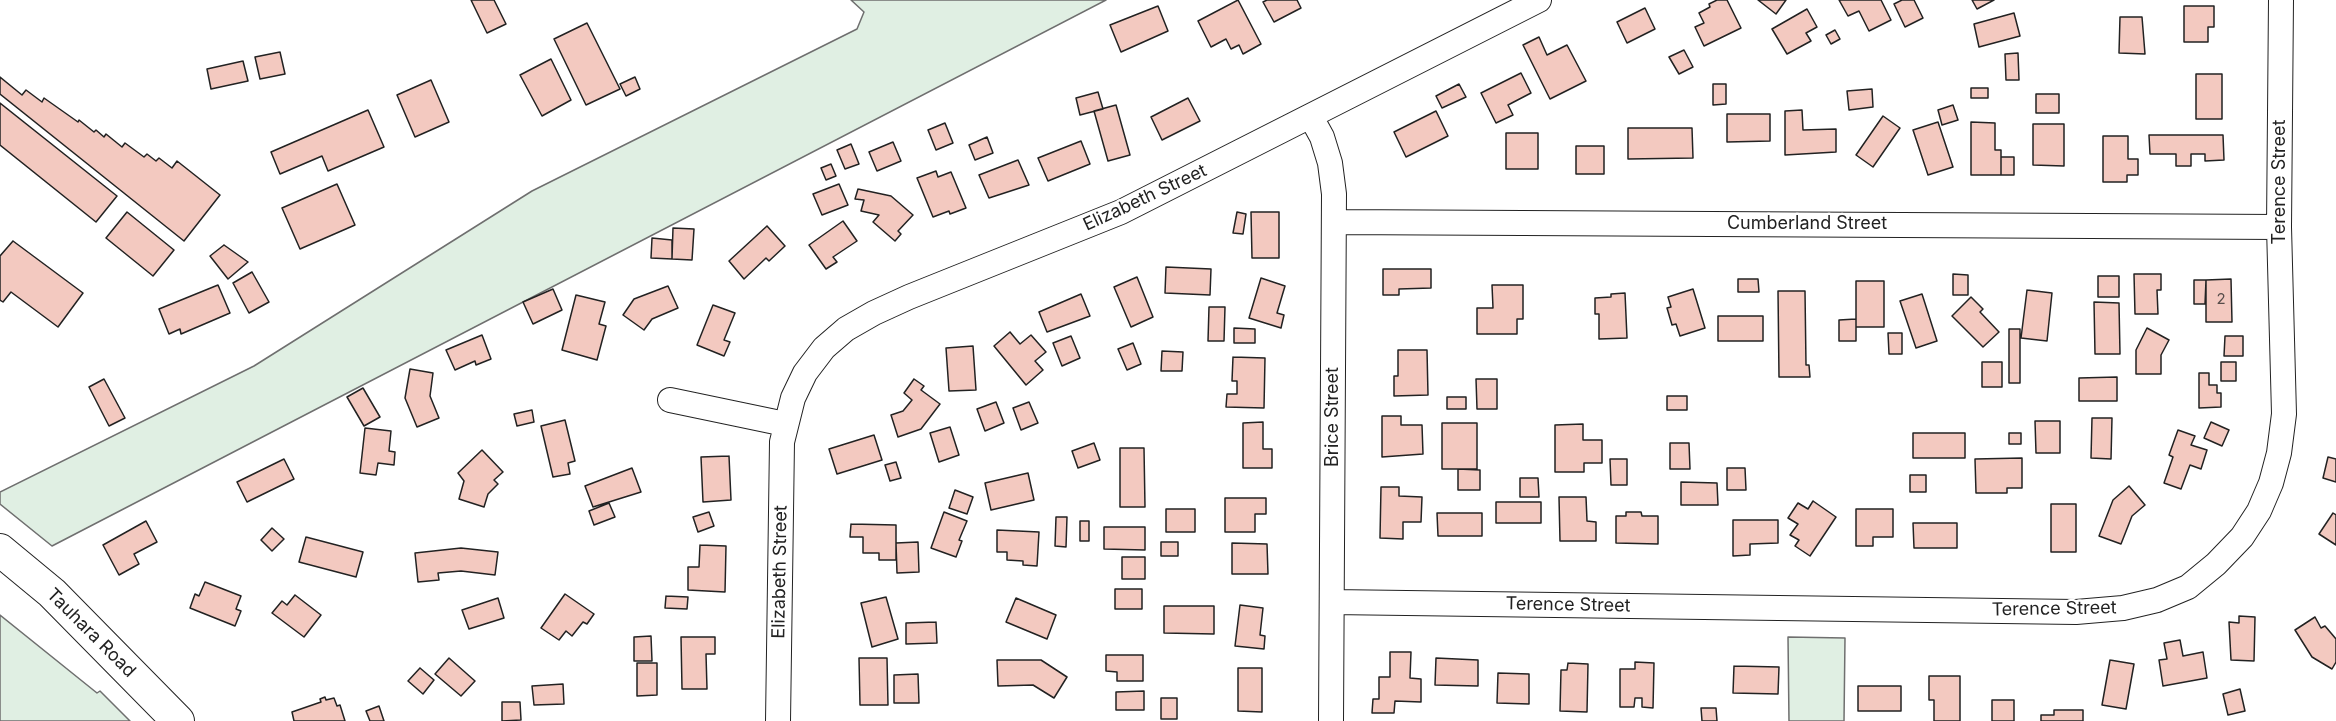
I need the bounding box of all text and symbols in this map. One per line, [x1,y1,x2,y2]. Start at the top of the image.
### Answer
street label: Terence Street [2269,120,2291,244]
street label: Elizabeth Street [1080,160,1210,236]
street label: Cumberland Street [1727,213,1887,235]
house number: 2 [2216,290,2226,308]
street label: Brice Street [1322,367,1344,467]
street label: Elizabeth Street [768,505,792,639]
street label: Tauhara Road [42,584,140,682]
street label: Terence Street [1505,593,1631,617]
street label: Terence Street [1991,597,2117,621]

